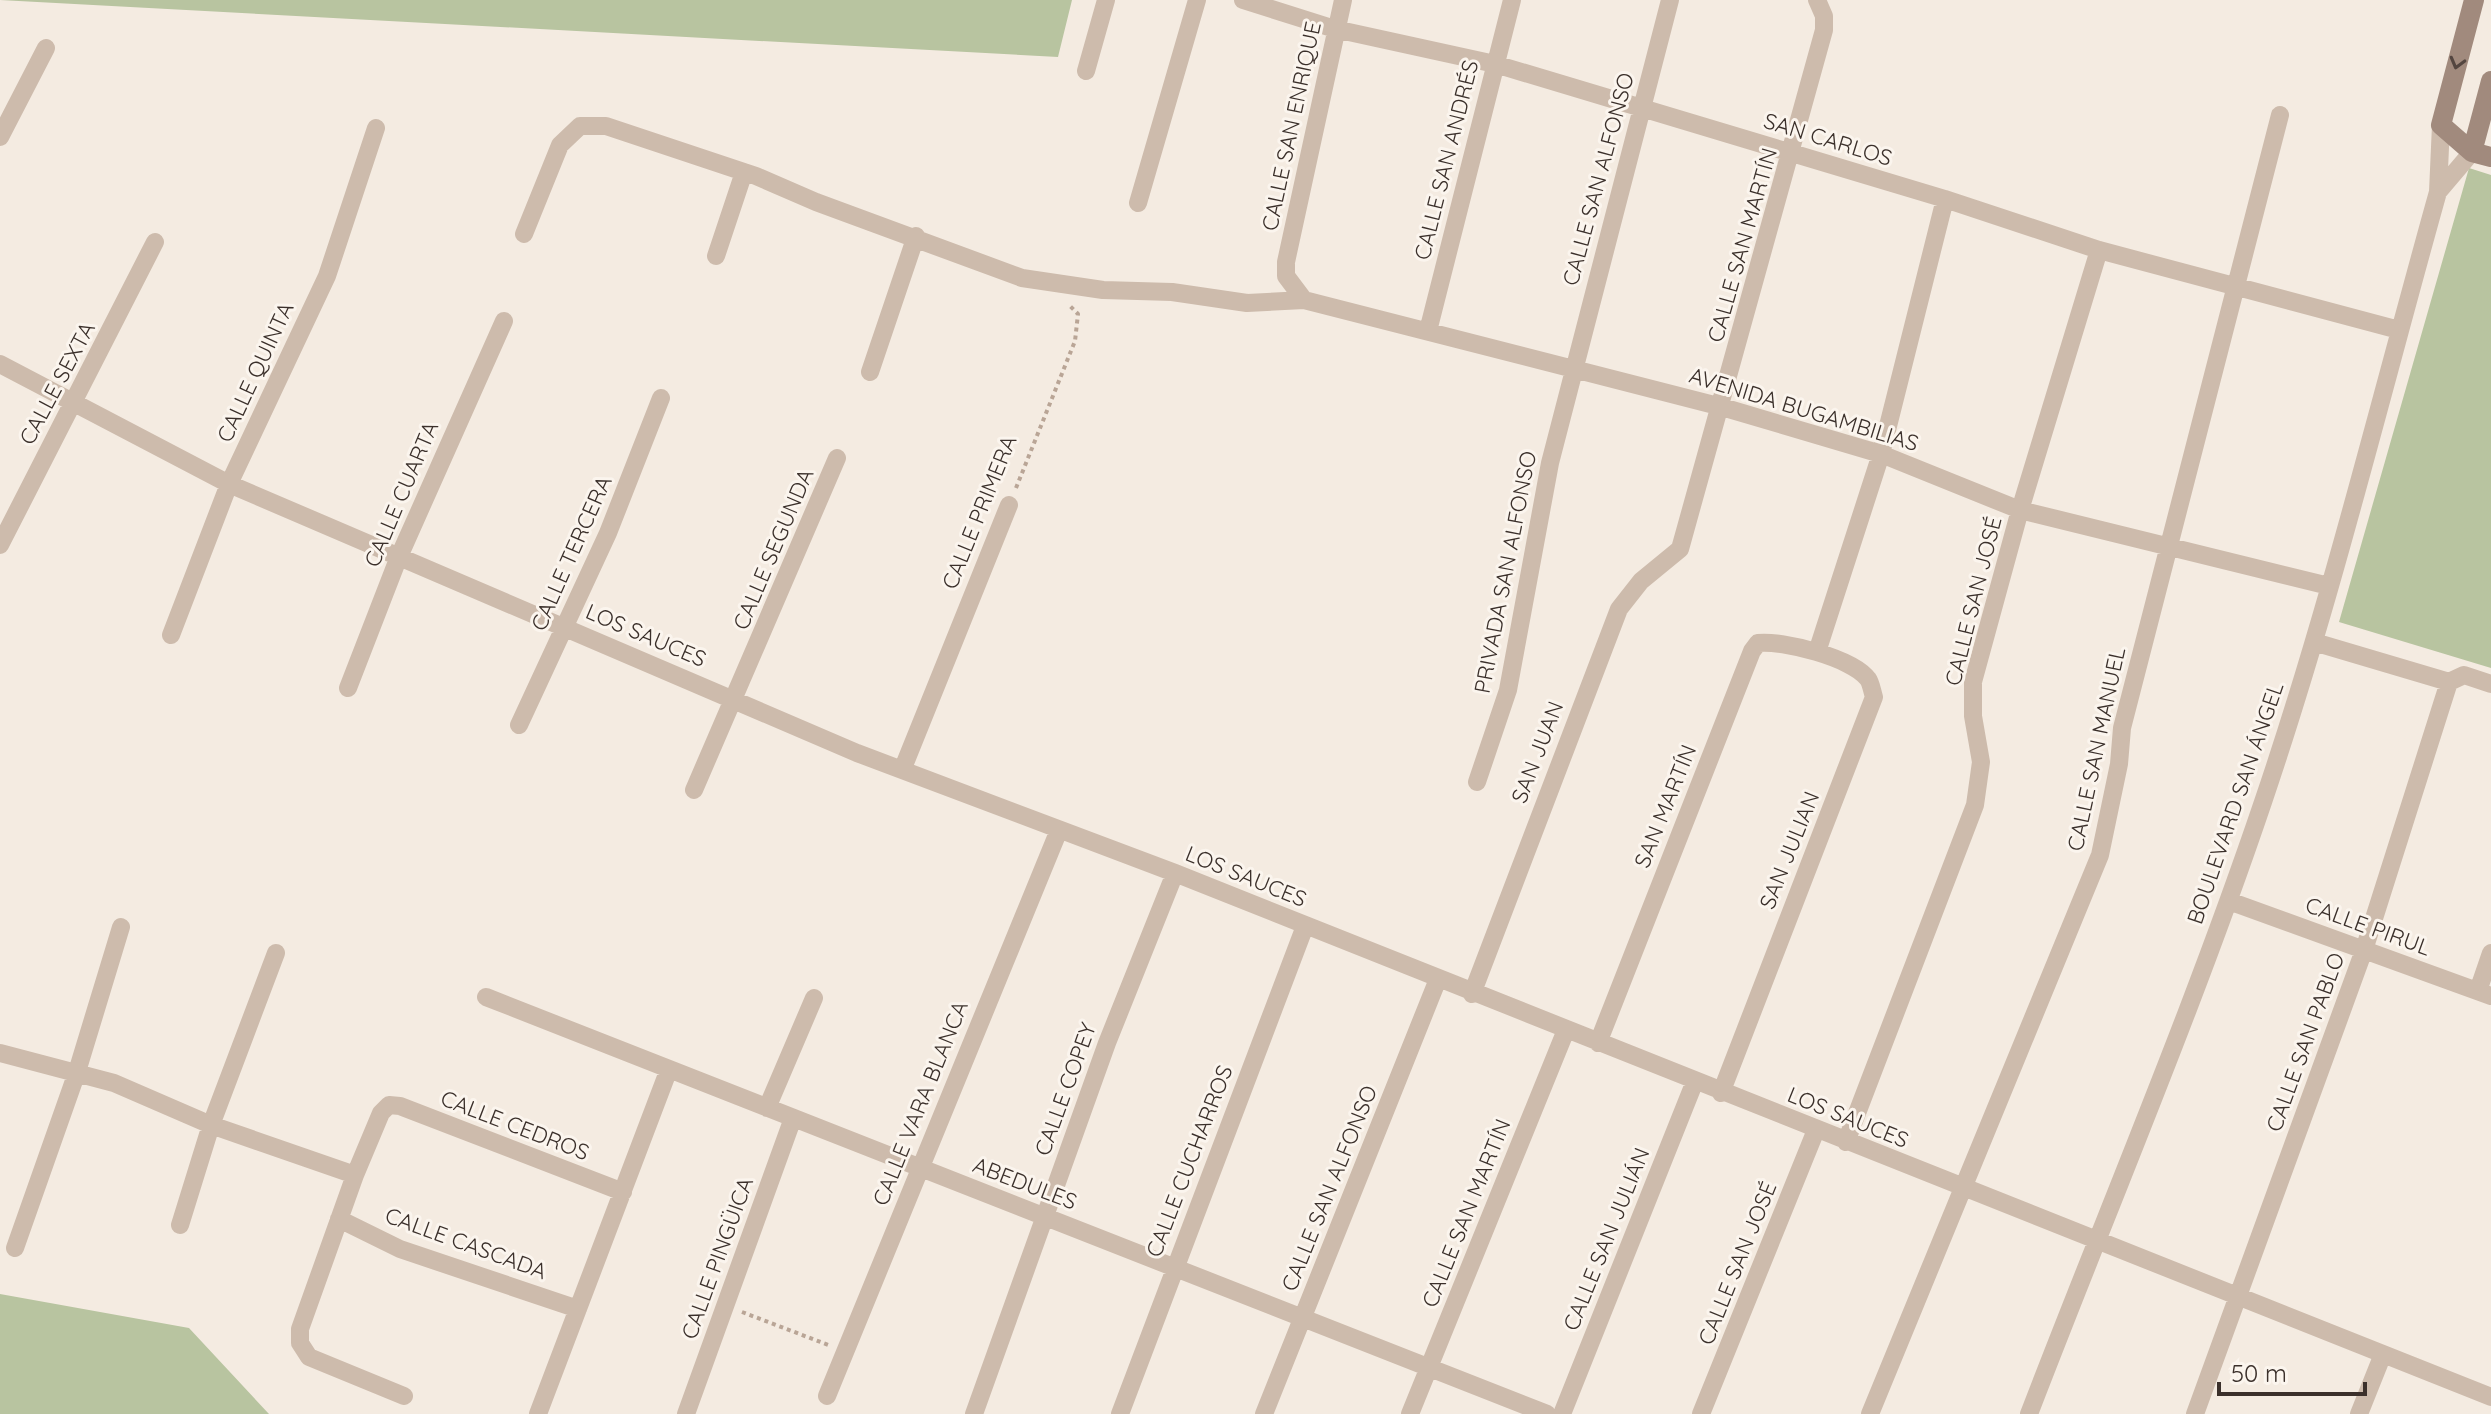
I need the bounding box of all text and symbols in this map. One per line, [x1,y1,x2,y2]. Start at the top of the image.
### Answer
street label: CALLE SAN ENRIQUE [1255,19,1327,233]
one-way arrow [2450,55,2467,69]
street label: CALLE SAN ANDRÉS [1408,57,1484,263]
street label: CALLE SAN ALFONSO [1556,69,1640,289]
street label: SAN CARLOS [1760,106,1896,172]
street label: CALLE SAN MARTÍN [1701,145,1783,345]
street label: CALLE QUINTA [210,298,300,446]
street label: CALLE SEXTA [13,317,101,449]
street label: AVENIDA BUGAMBILIAS [1686,361,1922,457]
street label: CALLE CUARTA [358,417,444,571]
street label: CALLE PRIMERA [935,431,1023,593]
street label: PRIVADA SAN ALFONSO [1468,448,1542,696]
street label: CALLE SEGUNDA [726,464,820,634]
street label: CALLE TERCERA [524,471,618,635]
street label: CALLE SAN JOSÉ [1938,513,2008,689]
street label: LOS SAUCES [582,597,710,673]
street label: CALLE SAN MANUEL [2061,644,2131,853]
street label: BOULEVARD SAN ÁNGEL [2180,678,2290,928]
street label: SAN JUAN [1505,697,1569,807]
street label: SAN MARTÍN [1628,740,1702,872]
street label: SAN JULIAN [1753,787,1825,913]
street label: LOS SAUCES [1181,839,1311,913]
street label: CALLE PIRUL [2302,890,2435,962]
street label: CALLE SAN PABLO [2260,949,2350,1135]
street label: CALLE VARA BLANCA [866,996,974,1210]
street label: CALLE COPEY [1028,1019,1102,1159]
street label: CALLE CUCHARROS [1139,1061,1239,1261]
street label: LOS SAUCES [1783,1080,1913,1154]
street label: CALLE SAN ALFONSO [1275,1081,1383,1295]
street label: CALLE CEDROS [437,1084,593,1166]
street label: CALLE SAN MARTÍN [1415,1115,1517,1311]
street label: CALLE SAN JULIÁN [1557,1143,1655,1335]
street label: ABEDULES [969,1150,1081,1216]
street label: CALLE PINGÜICA [675,1173,759,1343]
street label: CALLE SAN JOSÉ [1692,1177,1782,1349]
street label: CALLE CASCADA [381,1201,551,1285]
scale bar [2219,1346,2365,1396]
text: 50 m [2231,1358,2287,1388]

